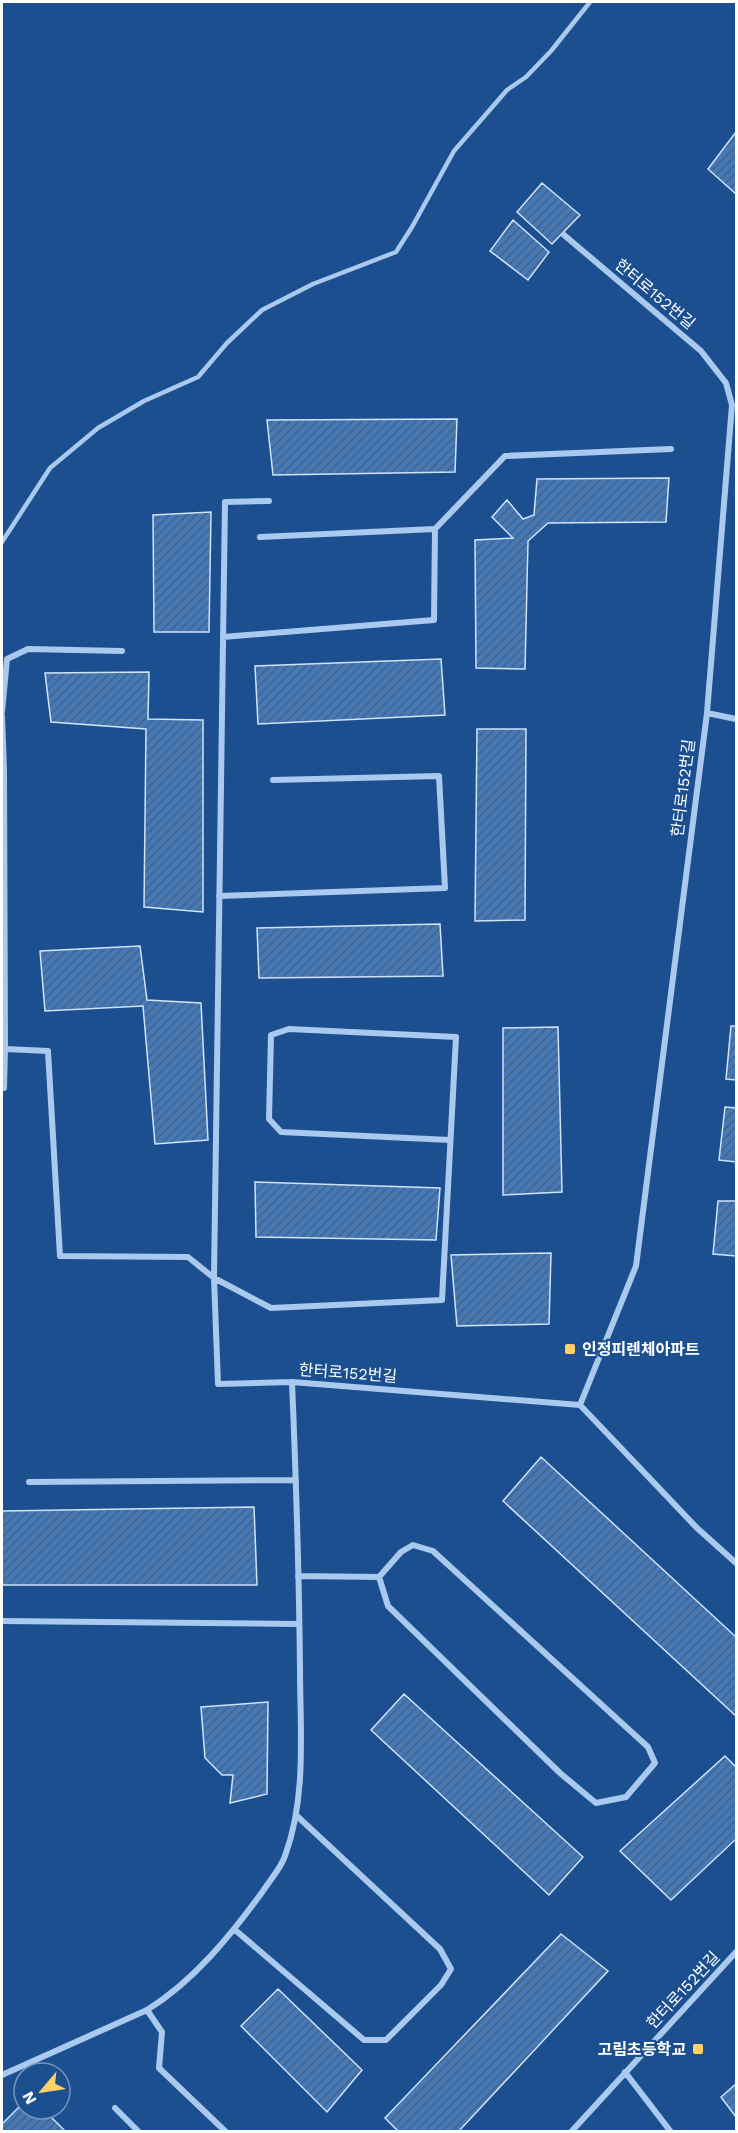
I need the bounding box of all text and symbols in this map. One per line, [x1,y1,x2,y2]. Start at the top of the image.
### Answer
street label: 한터로152번길 [611,255,699,333]
street label: 한터로152번길 [668,738,698,838]
place label: 인정피렌체아파트 [582,1340,700,1359]
marker: 인정피렌체아파트 [563,1342,577,1356]
street label: 한터로152번길 [298,1360,398,1386]
street label: 한터로152번길 [642,1948,724,2032]
place label: 고림초등학교 [598,2040,686,2059]
marker: 고림초등학교 [691,2042,705,2056]
north arrow [12,2061,72,2121]
text: N [18,2088,41,2108]

